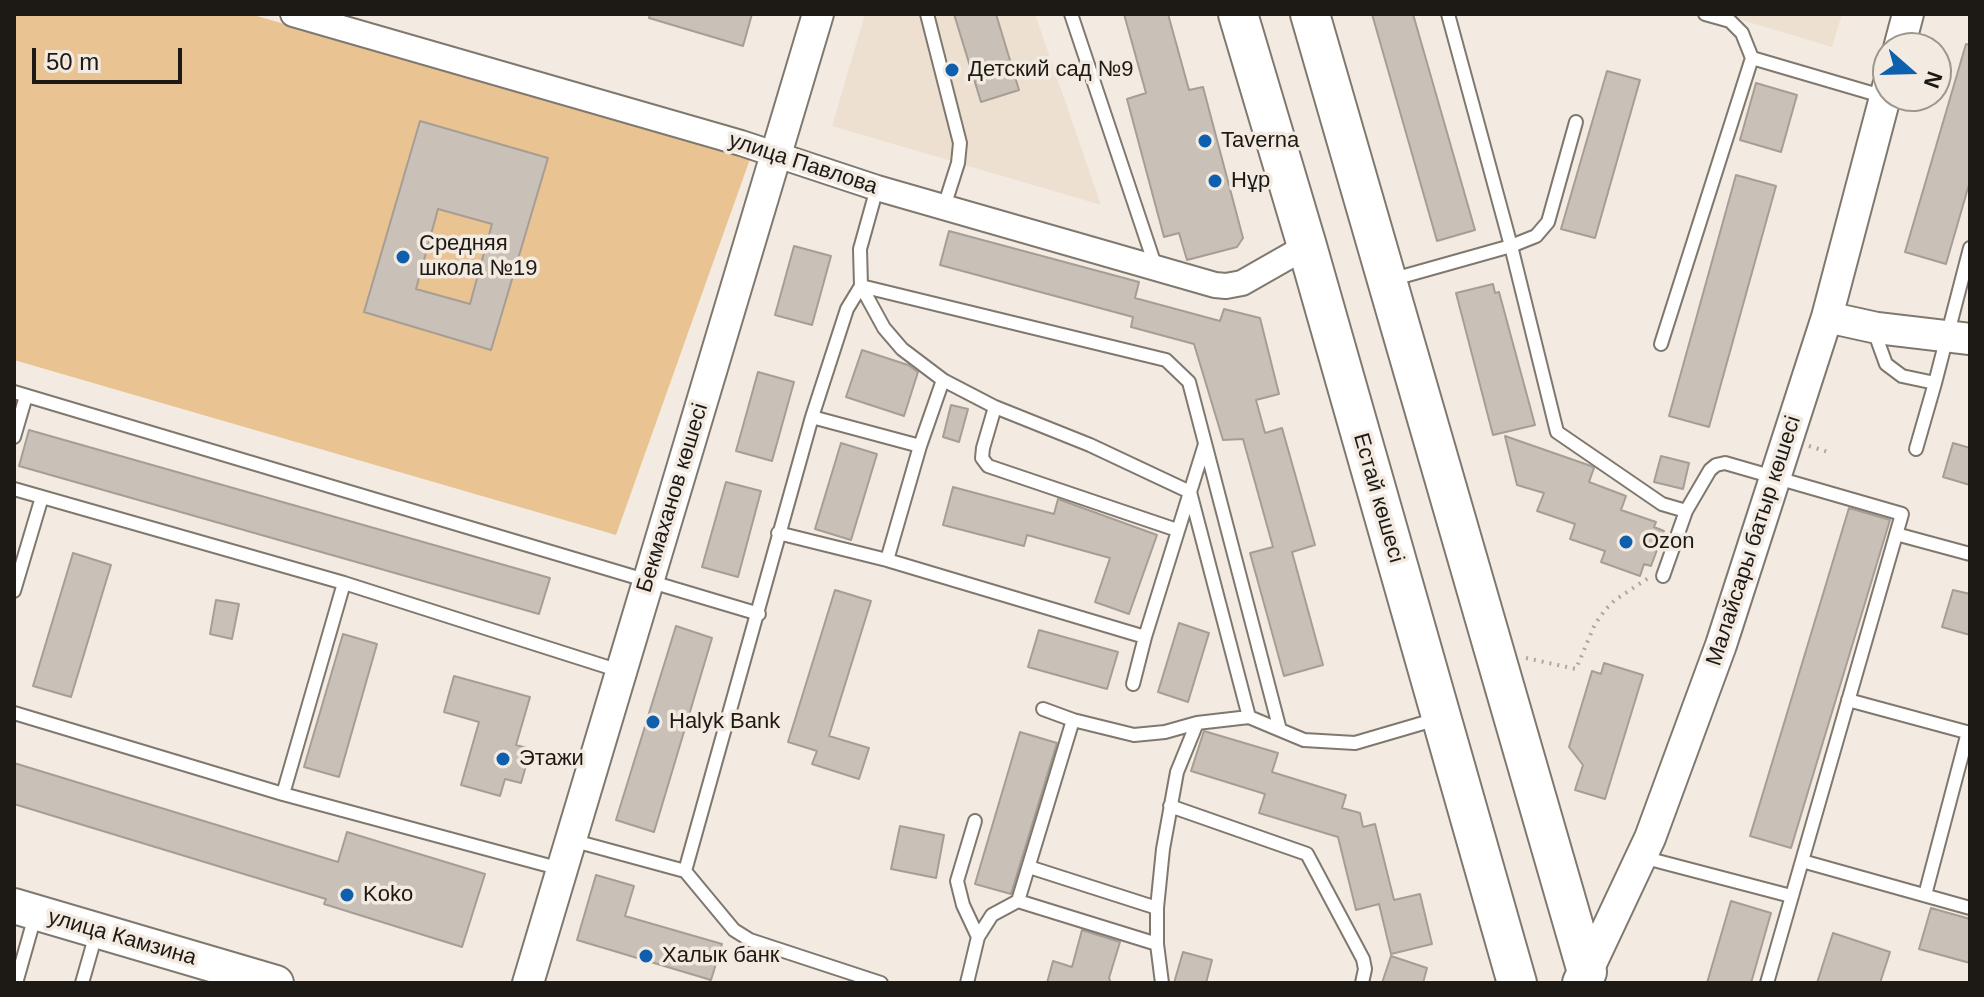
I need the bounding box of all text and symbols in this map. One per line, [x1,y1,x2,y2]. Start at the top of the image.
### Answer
scale bar [36,32,186,82]
north arrow [1872,32,1952,112]
text: 50 m [46,48,99,75]
place label: Детский сад №9 [968,57,1134,83]
marker: Детский сад №9 [943,61,961,79]
text: N [1919,68,1948,91]
street label: улица Павлова [725,128,881,200]
place label: Taverna [1221,128,1299,154]
marker: Taverna [1196,132,1214,150]
place label: Нұр [1231,168,1270,194]
marker: Нұр [1206,172,1224,190]
place label: Средняя школа №19 [419,231,538,282]
marker: Средняя школа №19 [394,248,412,266]
street label: Бекмаханов көшесі [632,400,714,596]
street label: Малайсары батыр көшесі [1701,413,1807,669]
street label: Естай көшесі [1347,430,1409,566]
place label: Ozon [1642,529,1695,555]
marker: Ozon [1617,533,1635,551]
place label: Halyk Bank [669,709,780,735]
marker: Halyk Bank [644,713,662,731]
place label: Этажи [519,746,584,772]
marker: Этажи [494,750,512,768]
place label: Koko [363,882,413,908]
marker: Koko [338,886,356,904]
street label: улица Камзина [45,904,199,972]
place label: Халык банк [662,943,779,969]
marker: Халык банк [637,947,655,965]

